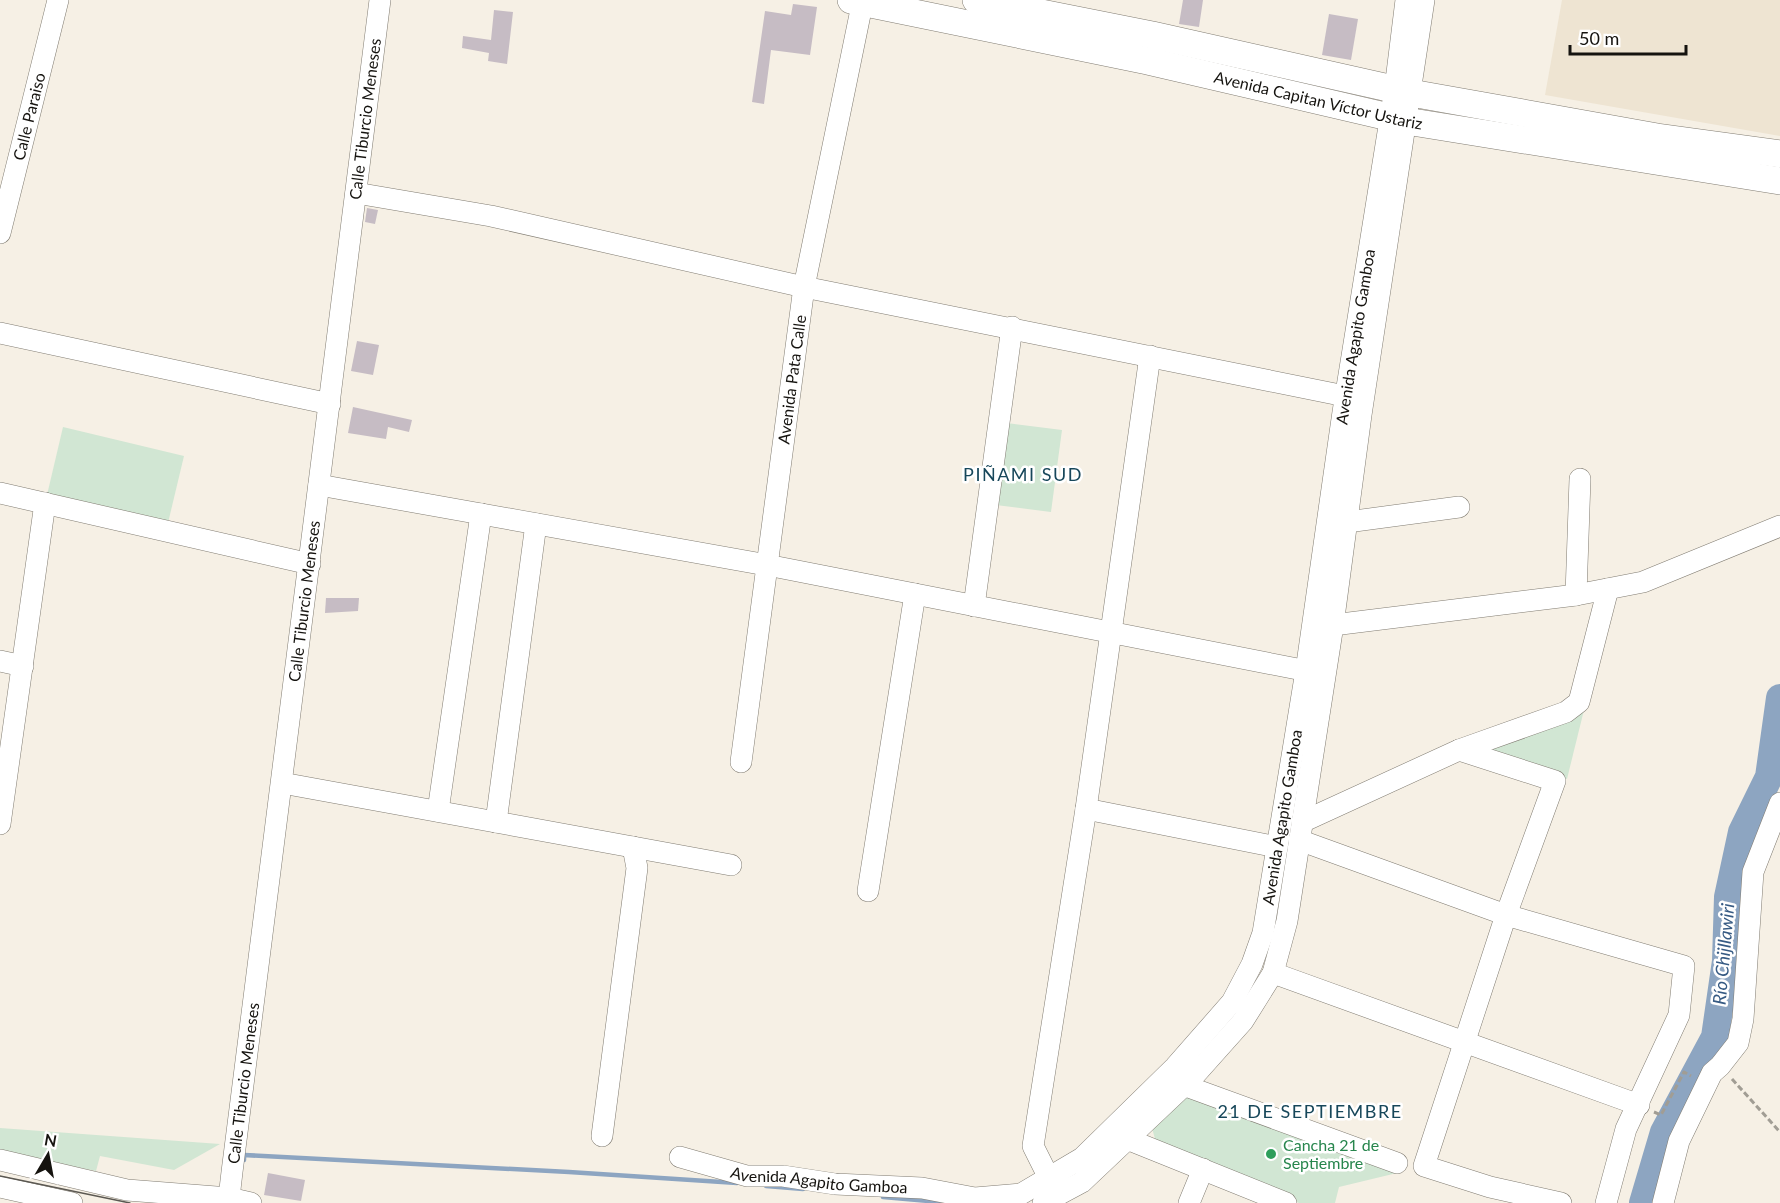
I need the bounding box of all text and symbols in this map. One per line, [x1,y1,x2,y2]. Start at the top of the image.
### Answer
scale bar [1570,18,1686,56]
text: 50 m [1579,27,1619,49]
street label: Calle Tiburcio Meneses [345,37,384,201]
street label: Avenida Capitan Víctor Ustariz [1212,67,1424,133]
street label: Calle Paraiso [8,71,49,162]
street label: Avenida Agapito Gamboa [1331,248,1378,426]
street label: Avenida Pata Calle [773,313,809,445]
district label: PIÑAMI SUD [963,463,1083,485]
street label: Calle Tiburcio Meneses [284,519,323,683]
street label: Avenida Agapito Gamboa [1258,728,1305,906]
water label: Río Chijllawiri [1708,902,1738,1006]
street label: Calle Tiburcio Meneses [223,1001,262,1165]
district label: 21 DE SEPTIEMBRE [1217,1100,1403,1122]
north arrow [18,1125,78,1185]
text: N [43,1129,58,1150]
place label: Cancha 21 de Septiembre [1283,1135,1379,1172]
marker: Cancha 21 de Septiembre [1264,1147,1278,1161]
street label: Avenida Agapito Gamboa [729,1162,908,1196]

